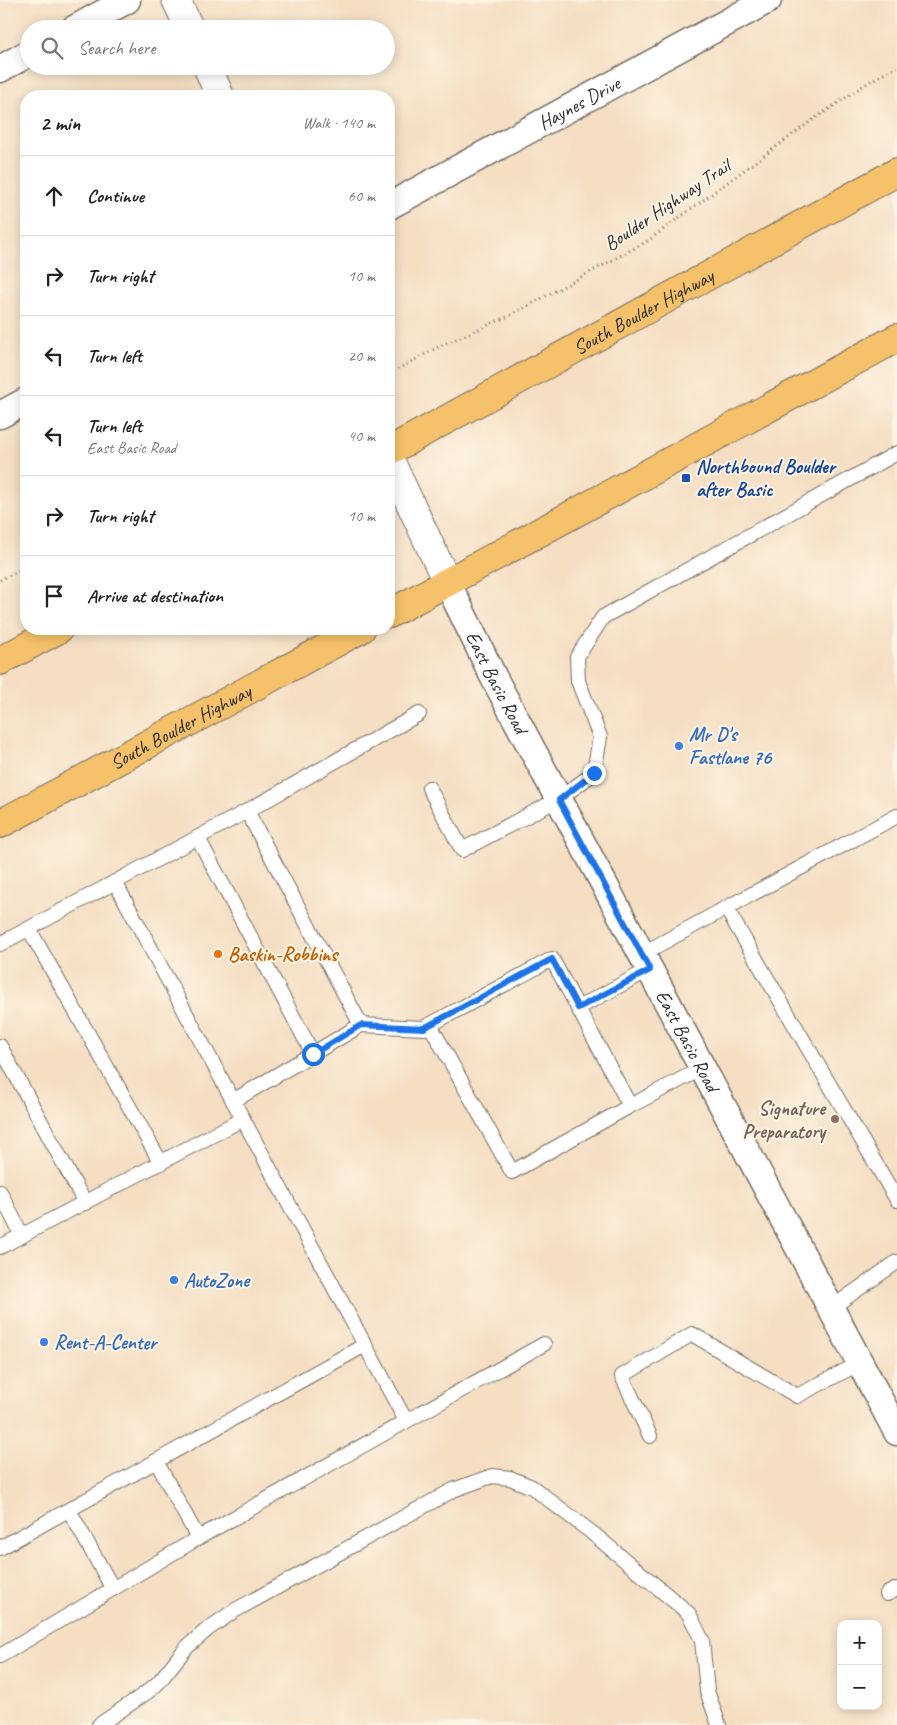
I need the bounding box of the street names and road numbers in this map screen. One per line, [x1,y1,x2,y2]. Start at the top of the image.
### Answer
street label: Haynes Drive [534,70,625,135]
street label: Boulder Highway Trail [599,152,738,256]
street label: South Boulder Highway [569,262,720,360]
street label: East Basic Road [460,627,535,740]
street label: South Boulder Highway [106,677,257,775]
street label: East Basic Road [650,985,727,1098]

